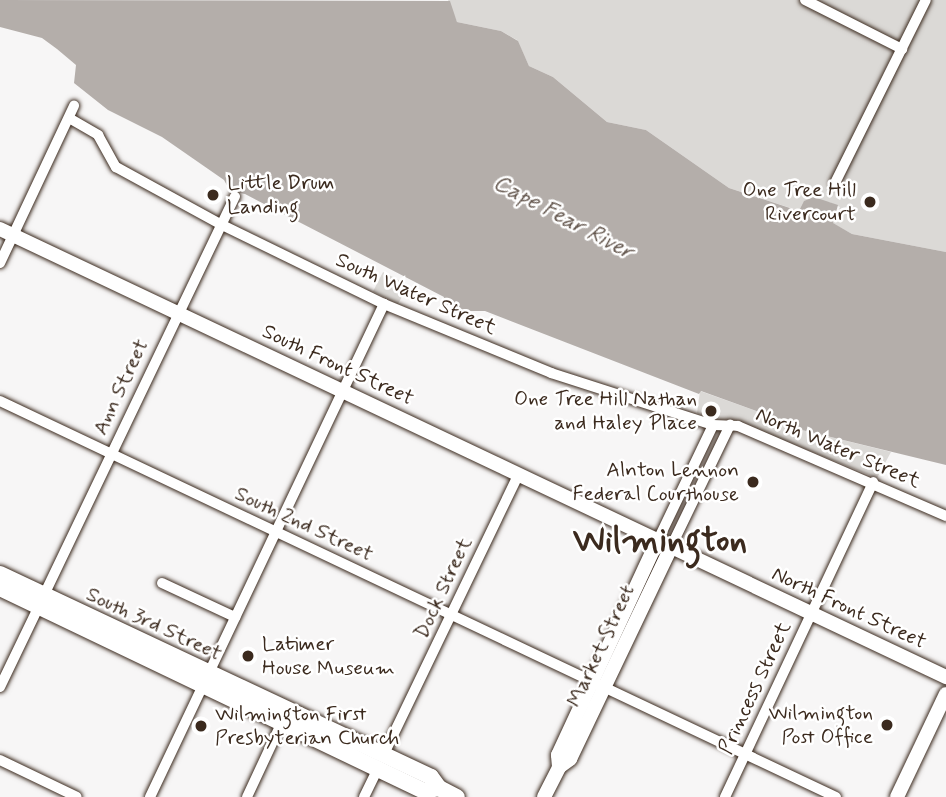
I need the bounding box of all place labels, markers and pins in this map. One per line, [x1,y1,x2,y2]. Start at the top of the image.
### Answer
place label: Little Drum Landing [227,170,343,220]
place label: One Tree Hill Rivercourt [746,177,856,227]
marker: Little Drum Landing [205,187,221,203]
marker: One Tree Hill Rivercourt [862,194,878,210]
place label: One Tree Hill Nathan and Haley Place [518,386,697,436]
marker: One Tree Hill Nathan and Haley Place [703,403,719,419]
place label: Alnton Lennon Federal Courthouse [571,457,739,507]
marker: Alnton Lennon Federal Courthouse [745,474,761,490]
place label: Latimer House Museum [262,631,399,681]
marker: Latimer House Museum [240,648,256,664]
place label: Wilmington Post Office [768,700,873,750]
place label: Wilmington First Presbyterian Church [215,701,404,751]
marker: Wilmington Post Office [879,717,895,733]
marker: Wilmington First Presbyterian Church [193,718,209,734]

